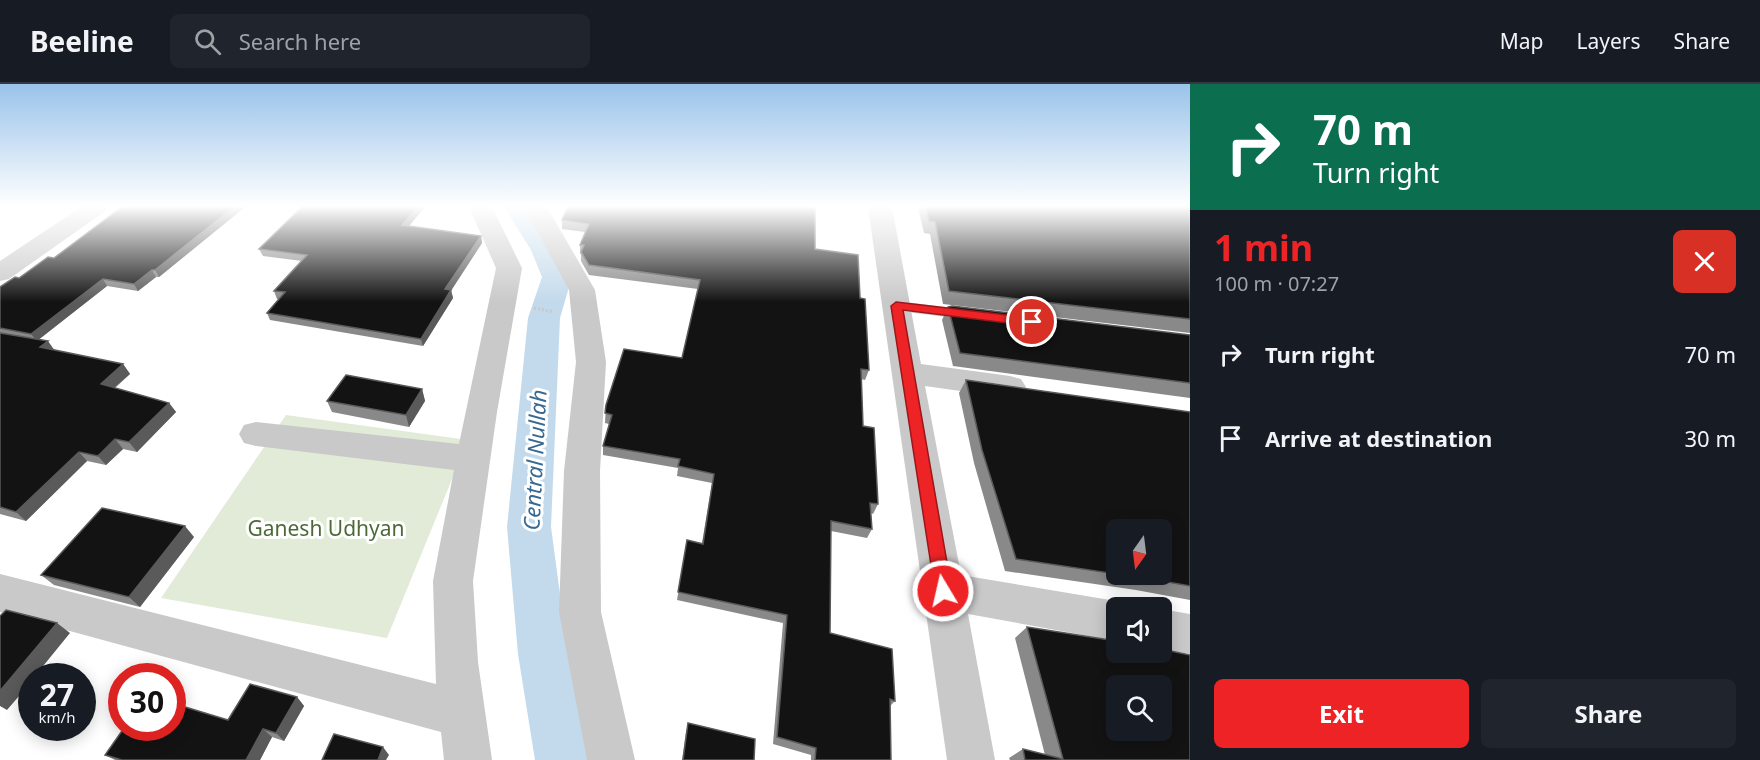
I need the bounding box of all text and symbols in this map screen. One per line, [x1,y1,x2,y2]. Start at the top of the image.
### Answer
search box [170,14,590,68]
text: Beeline [30,22,134,60]
icon: search [191,25,224,58]
text: Search here [239,26,361,56]
text: Map [1500,27,1544,55]
text: Layers [1577,27,1641,55]
text: Share [1674,27,1730,55]
text: 70 m [1313,100,1413,157]
icon: right [1214,108,1292,186]
text: Turn right [1313,154,1439,191]
text: 1 min [1214,223,1313,272]
button: close [1673,230,1736,293]
text: 100 m · 07:27 [1214,270,1339,297]
pin [1006,296,1057,347]
icon: arrive [1015,305,1048,338]
icon: right [1214,338,1247,371]
text: Turn right [1265,339,1375,369]
text: 70 m [1685,339,1736,369]
water label: Central Nullah [515,389,553,531]
icon: arrive [1214,422,1247,455]
text: Arrive at destination [1265,423,1492,453]
text: 30 m [1685,423,1736,453]
park label: Ganesh Udhyan [247,514,405,542]
north arrow [1106,519,1172,585]
map controls [1106,519,1172,741]
position arrow [911,559,975,623]
button: sound [1106,597,1172,663]
speed limit sign: 30 [108,663,186,741]
text: 27 [40,674,74,715]
button: search [1106,675,1172,741]
button: Exit [1214,679,1469,748]
button: Share [1481,679,1736,748]
text: km/h [39,707,75,727]

